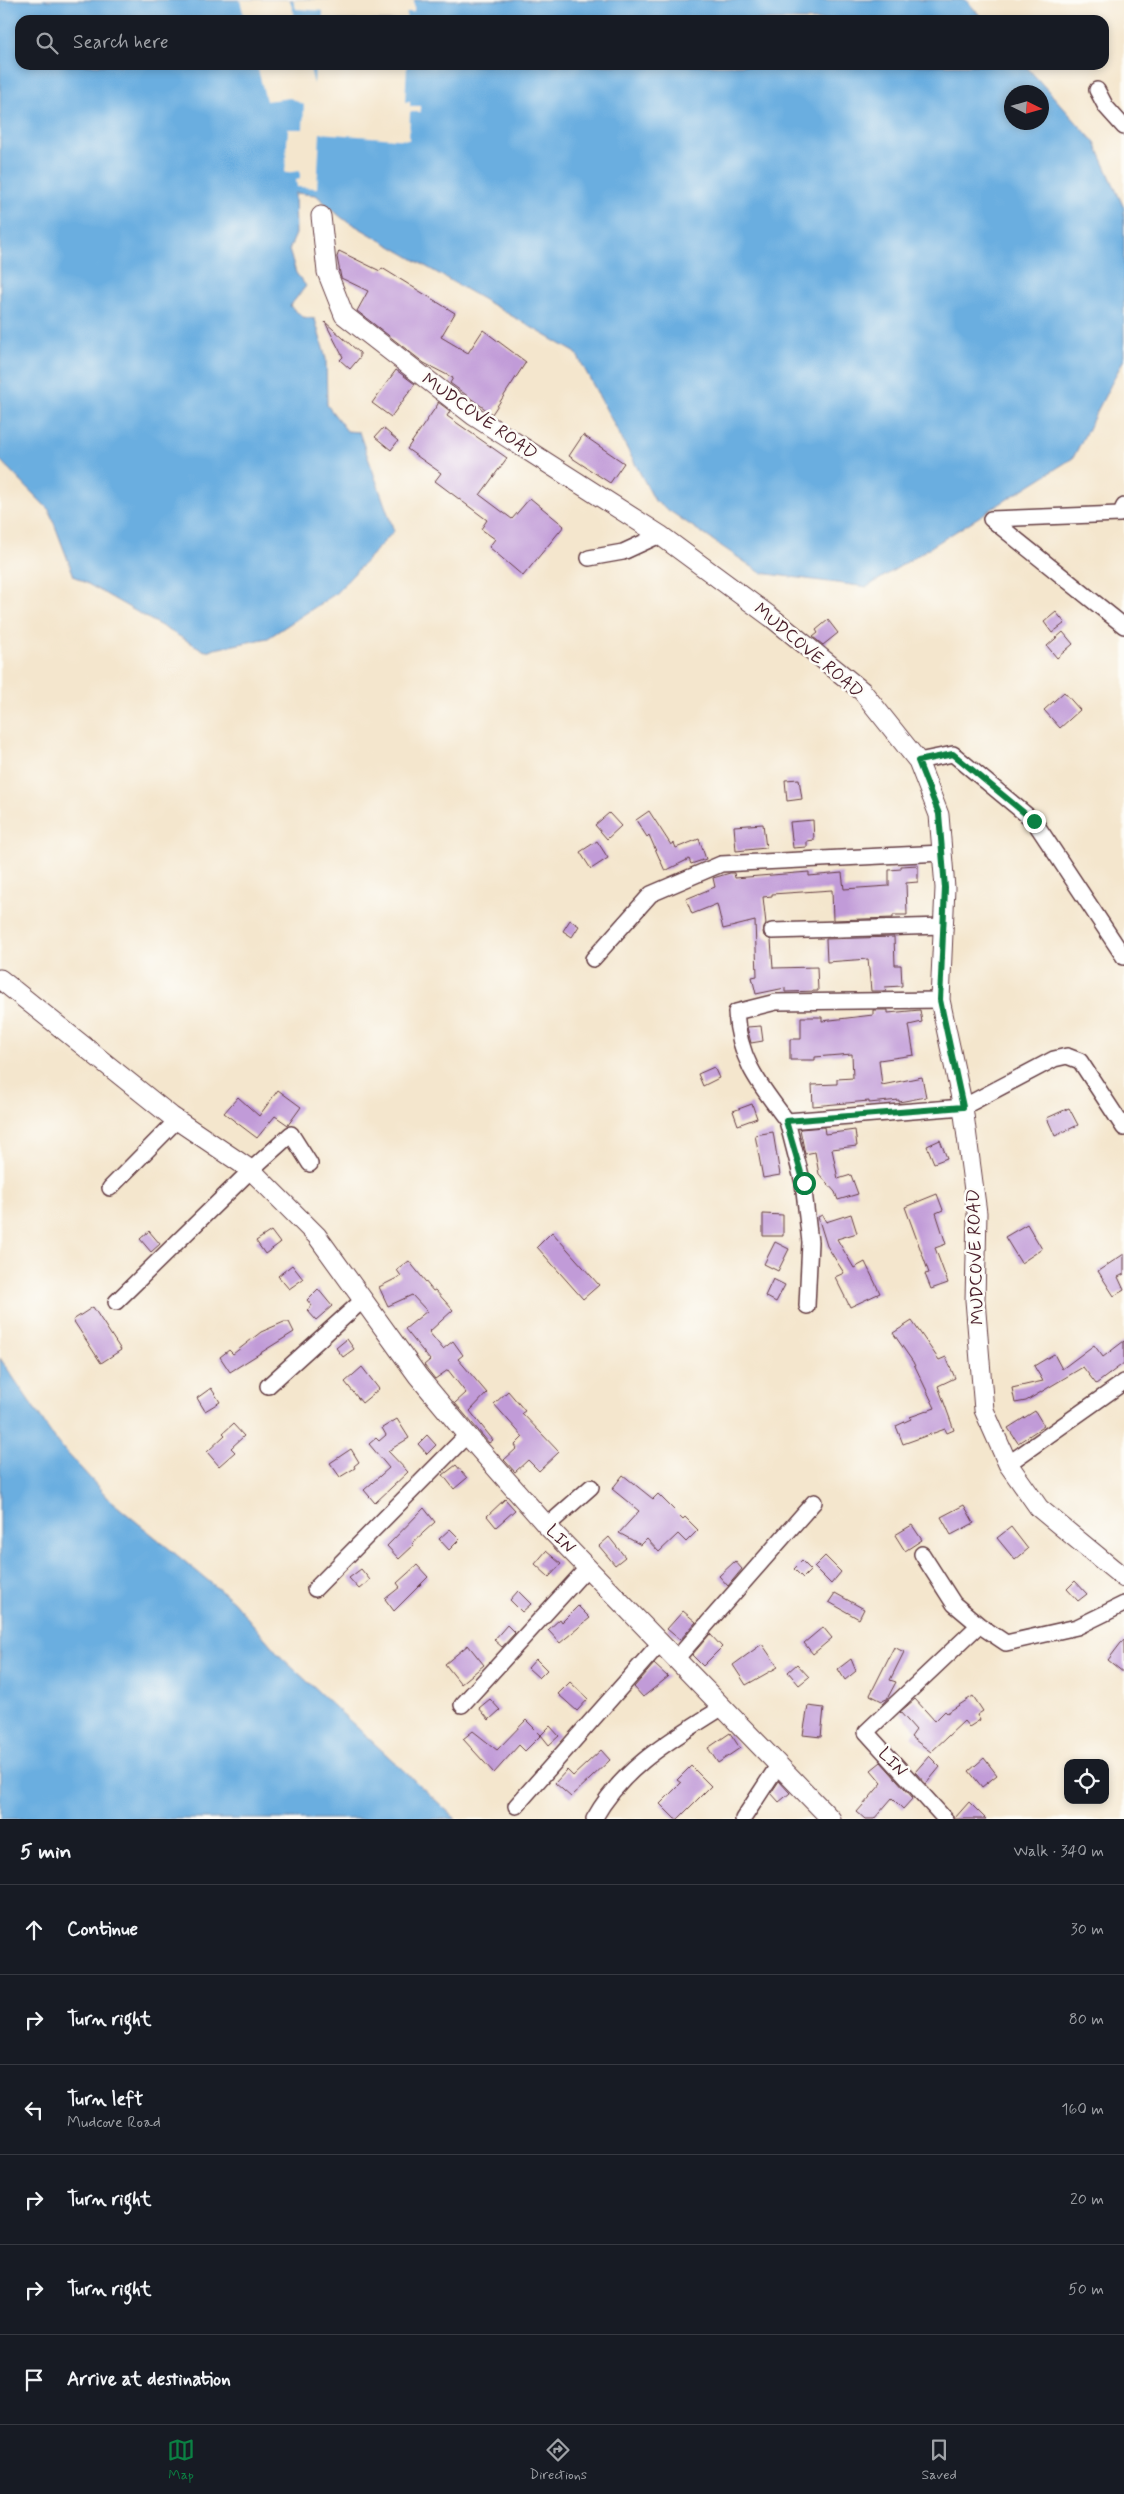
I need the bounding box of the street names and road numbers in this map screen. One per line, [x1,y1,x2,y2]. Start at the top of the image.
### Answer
street label: MUDCOVE ROAD [417,368,542,466]
street label: MUDCOVE ROAD [748,598,868,704]
street label: MUDCOVE ROAD [962,1189,990,1325]
street label: LIN [540,1519,580,1560]
street label: LIN [872,1742,912,1783]

